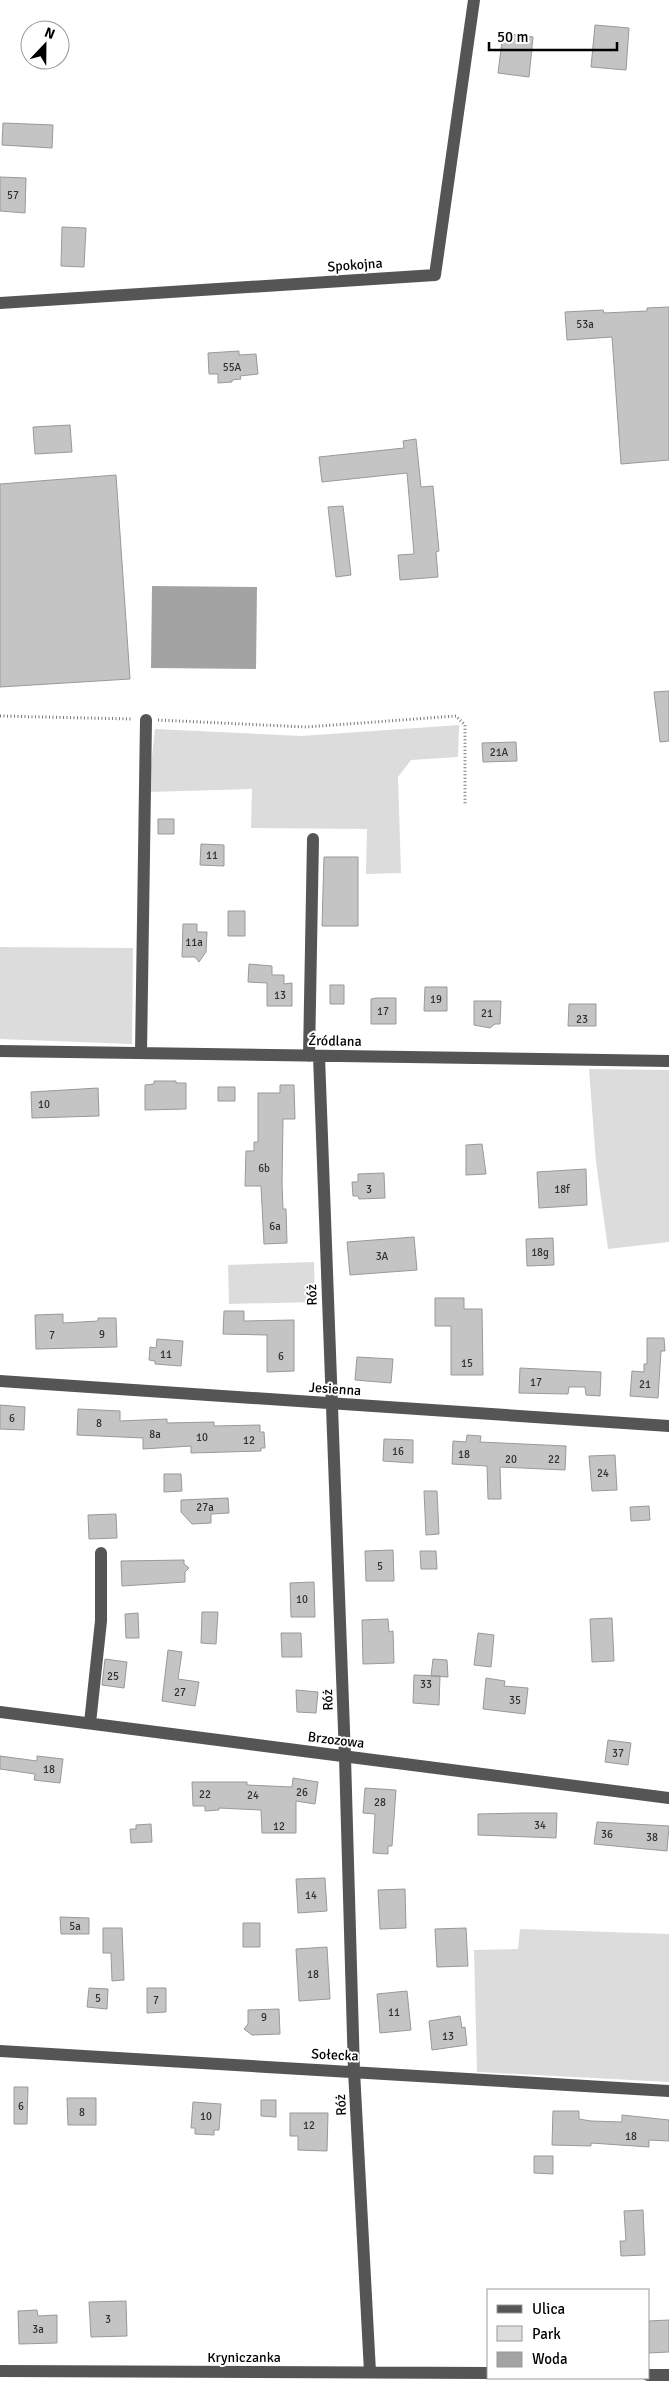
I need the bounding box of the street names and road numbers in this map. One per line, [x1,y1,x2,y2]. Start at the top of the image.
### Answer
street label: Spokojna [327,255,383,275]
street label: Źródlana [308,1032,362,1050]
street label: Róż [303,1284,321,1306]
street label: Jesienna [308,1379,362,1399]
street label: Róż [319,1689,337,1711]
street label: Brzozowa [307,1728,365,1752]
street label: Sołecka [311,2045,359,2065]
street label: Róż [332,2094,350,2116]
street label: Kryniczanka [207,2349,281,2366]

